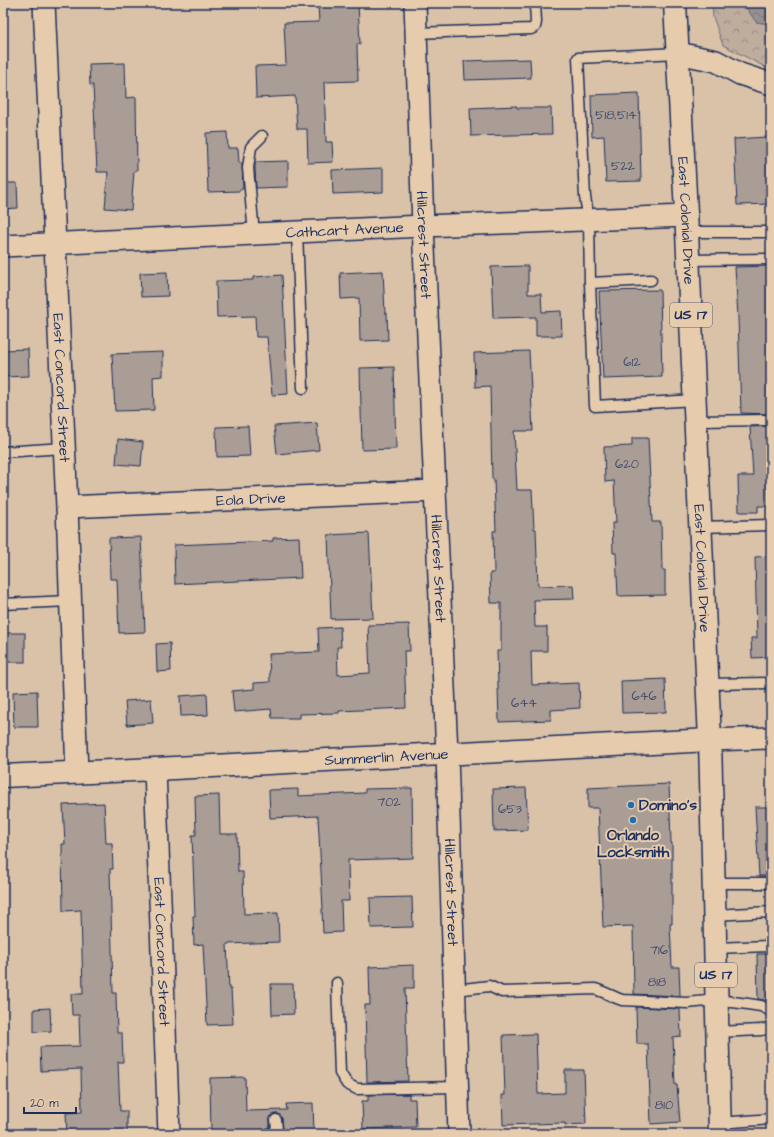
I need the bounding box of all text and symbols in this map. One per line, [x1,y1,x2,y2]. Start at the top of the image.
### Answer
house number: 518,514 [595,106,637,124]
street label: East Colonial Drive [673,156,700,285]
house number: 522 [611,157,636,175]
street label: Hillcrest Street [411,191,437,299]
street label: Cathcart Avenue [285,216,404,243]
road number: US 17 [670,303,712,327]
street label: East Concord Street [48,313,75,462]
house number: 612 [623,353,641,371]
house number: 620 [615,455,639,473]
street label: Eola Drive [216,487,286,511]
street label: East Colonial Drive [689,504,716,633]
street label: Hillcrest Street [426,514,452,623]
house number: 646 [631,687,657,705]
house number: 644 [511,694,537,712]
street label: Summerlin Avenue [324,743,449,771]
house number: 702 [377,793,401,811]
place label: Domino's [639,795,697,816]
house number: 653 [498,800,522,818]
marker: Domino's [626,800,636,810]
marker: Orlando Locksmith [628,815,638,825]
place label: Orlando Locksmith [597,825,670,863]
street label: Hillcrest Street [439,838,464,947]
street label: East Concord Street [149,877,175,1027]
house number: 716 [650,941,668,959]
road number: US 17 [695,963,737,987]
house number: 818 [648,973,667,991]
scale bar [24,1089,76,1115]
text: 20 m [30,1095,59,1112]
house number: 810 [655,1096,673,1114]

